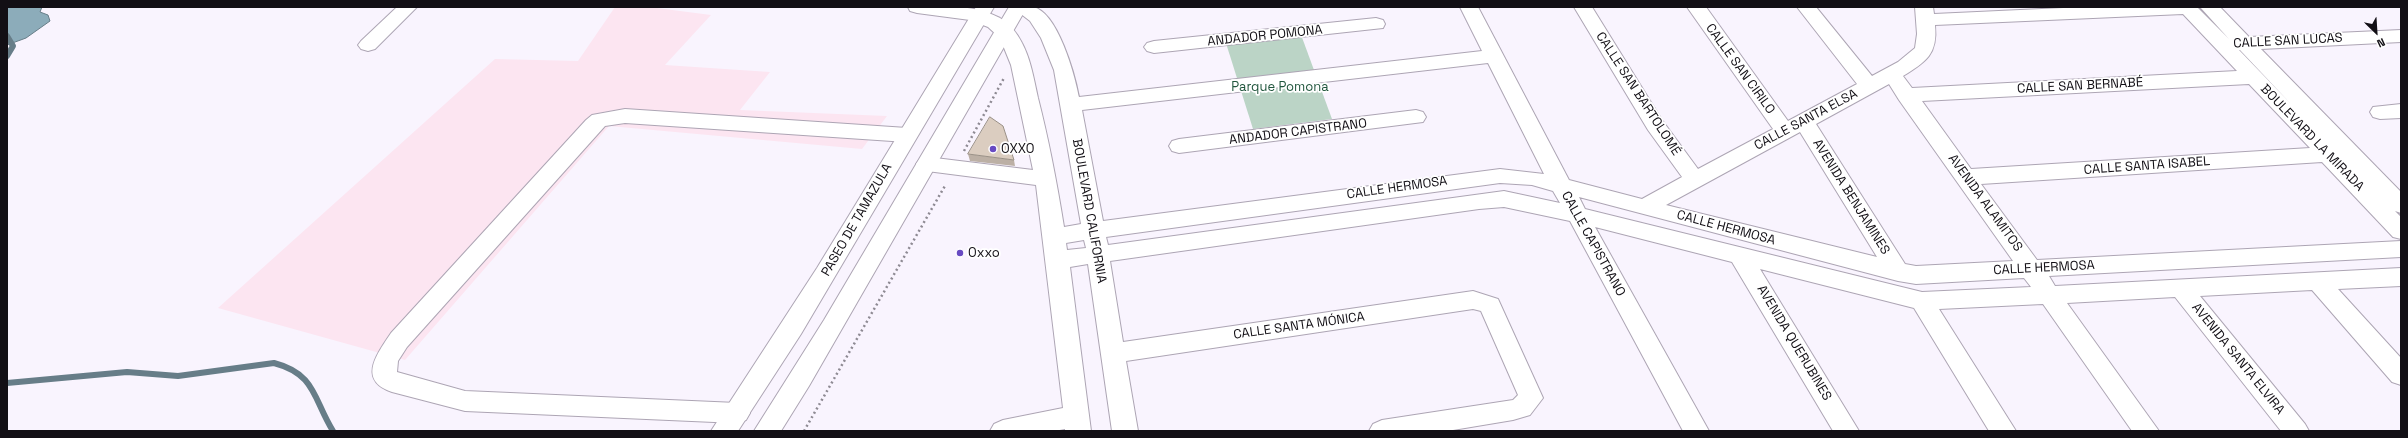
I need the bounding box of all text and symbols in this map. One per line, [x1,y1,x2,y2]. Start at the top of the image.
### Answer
north arrow [2356,12,2396,52]
street label: CALLE SAN CIRILO [1702,21,1778,117]
street label: ANDADOR POMONA [1207,22,1323,50]
street label: CALLE SAN BARTOLOMÉ [1592,29,1684,159]
street label: CALLE SAN LUCAS [2233,30,2343,52]
text: N [2375,35,2387,51]
street label: CALLE SAN BERNABÉ [2017,75,2143,97]
park label: Parque Pomona [1231,79,1329,95]
street label: BOULEVARD LA MIRADA [2257,81,2367,195]
street label: CALLE SANTA ELSA [1752,86,1860,154]
street label: ANDADOR CAPISTRANO [1228,116,1368,148]
street label: AVENIDA BENJAMINES [1809,136,1893,258]
street label: BOULEVARD CALIFORNIA [1069,137,1109,285]
place label: OXXO [1001,141,1034,157]
marker: OXXO [988,144,998,154]
street label: AVENIDA ALAMITOS [1944,151,2026,255]
street label: CALLE SANTA ISABEL [2083,154,2211,178]
street label: PASEO DE TAMAZULA [818,161,896,279]
street label: CALLE HERMOSA [1346,173,1448,203]
street label: CALLE CAPISTRANO [1558,189,1628,299]
street label: CALLE HERMOSA [1675,207,1777,249]
place label: Oxxo [968,245,1000,261]
marker: Oxxo [955,248,965,258]
street label: CALLE HERMOSA [1993,258,2095,278]
street label: AVENIDA QUERUBINES [1753,282,1835,404]
street label: AVENIDA SANTA ELVIRA [2188,300,2288,418]
street label: CALLE SANTA MÓNICA [1232,309,1366,343]

